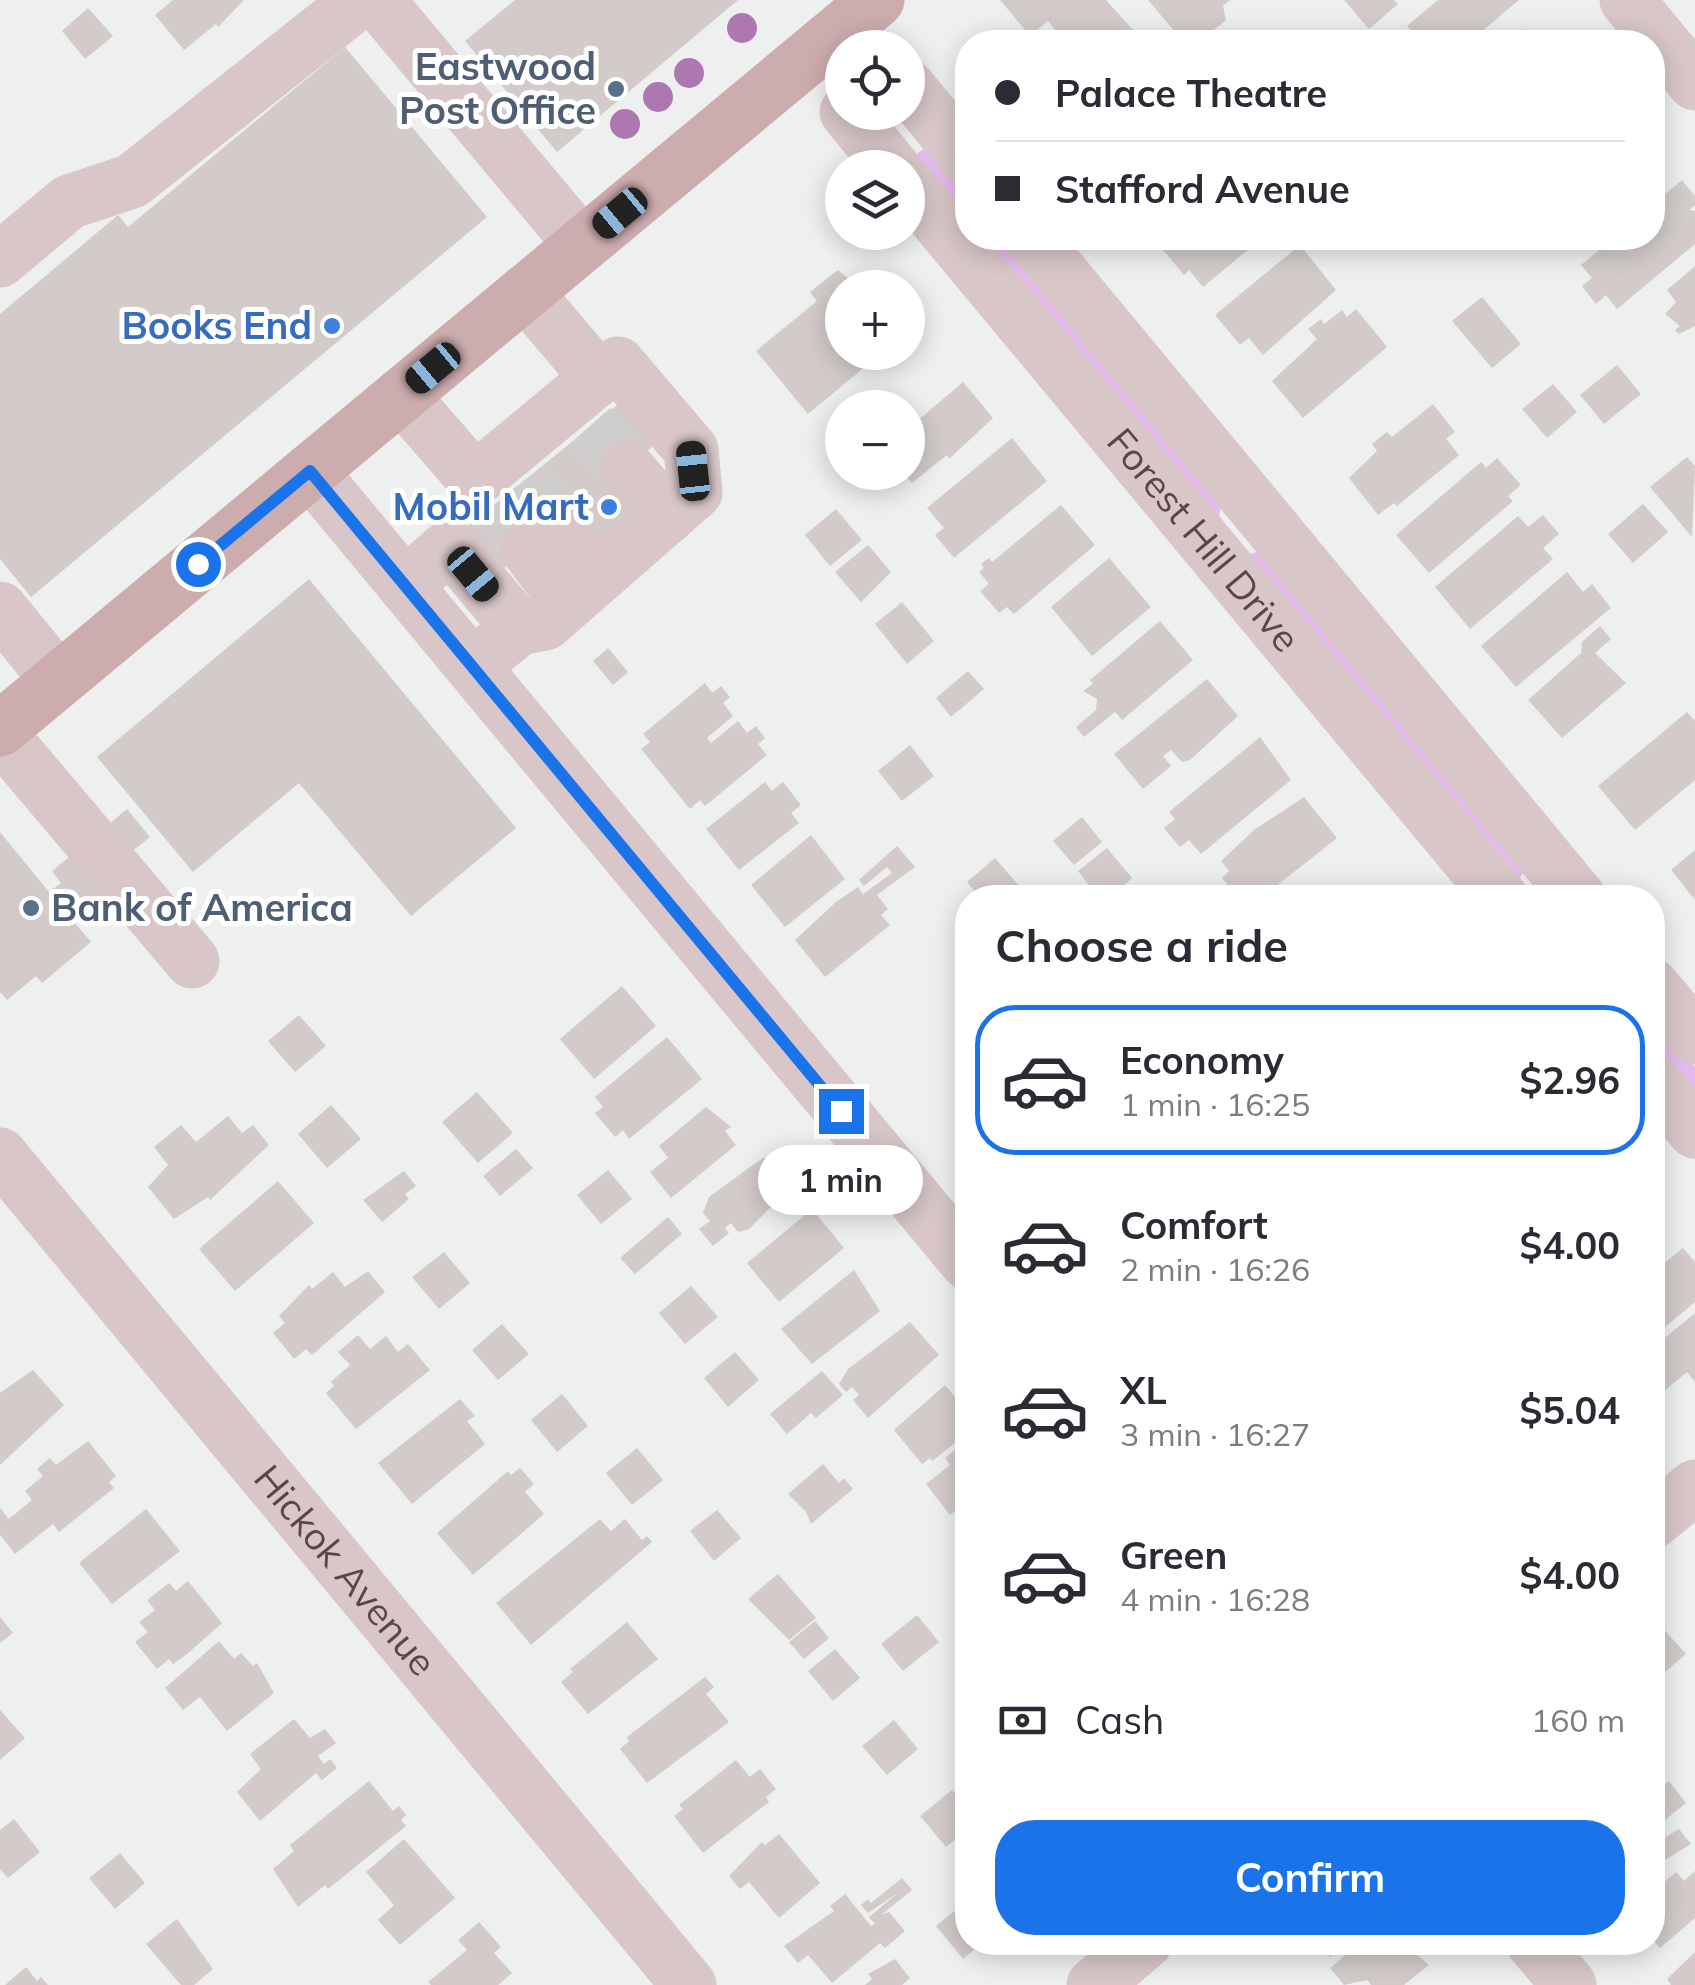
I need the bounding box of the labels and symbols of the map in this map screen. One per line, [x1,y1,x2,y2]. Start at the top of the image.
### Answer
place label: Eastwood Post Office [399,42,596,134]
marker: Eastwood Post Office [605,78,627,100]
car [587,182,653,244]
place label: Books End [122,301,312,349]
marker: Books End [321,315,343,337]
car [400,337,466,399]
street label: Forest Hill Drive [1097,418,1311,661]
car [675,440,711,502]
place label: Mobil Mart [393,482,589,530]
marker: Mobil Mart [598,496,620,518]
car [442,541,504,607]
route start [176,542,221,587]
place label: Bank of America [51,883,353,931]
marker: Bank of America [20,897,42,919]
route end [819,1089,864,1134]
callout: 1 min [758,1146,924,1216]
street label: Hickok Avenue [244,1455,447,1685]

